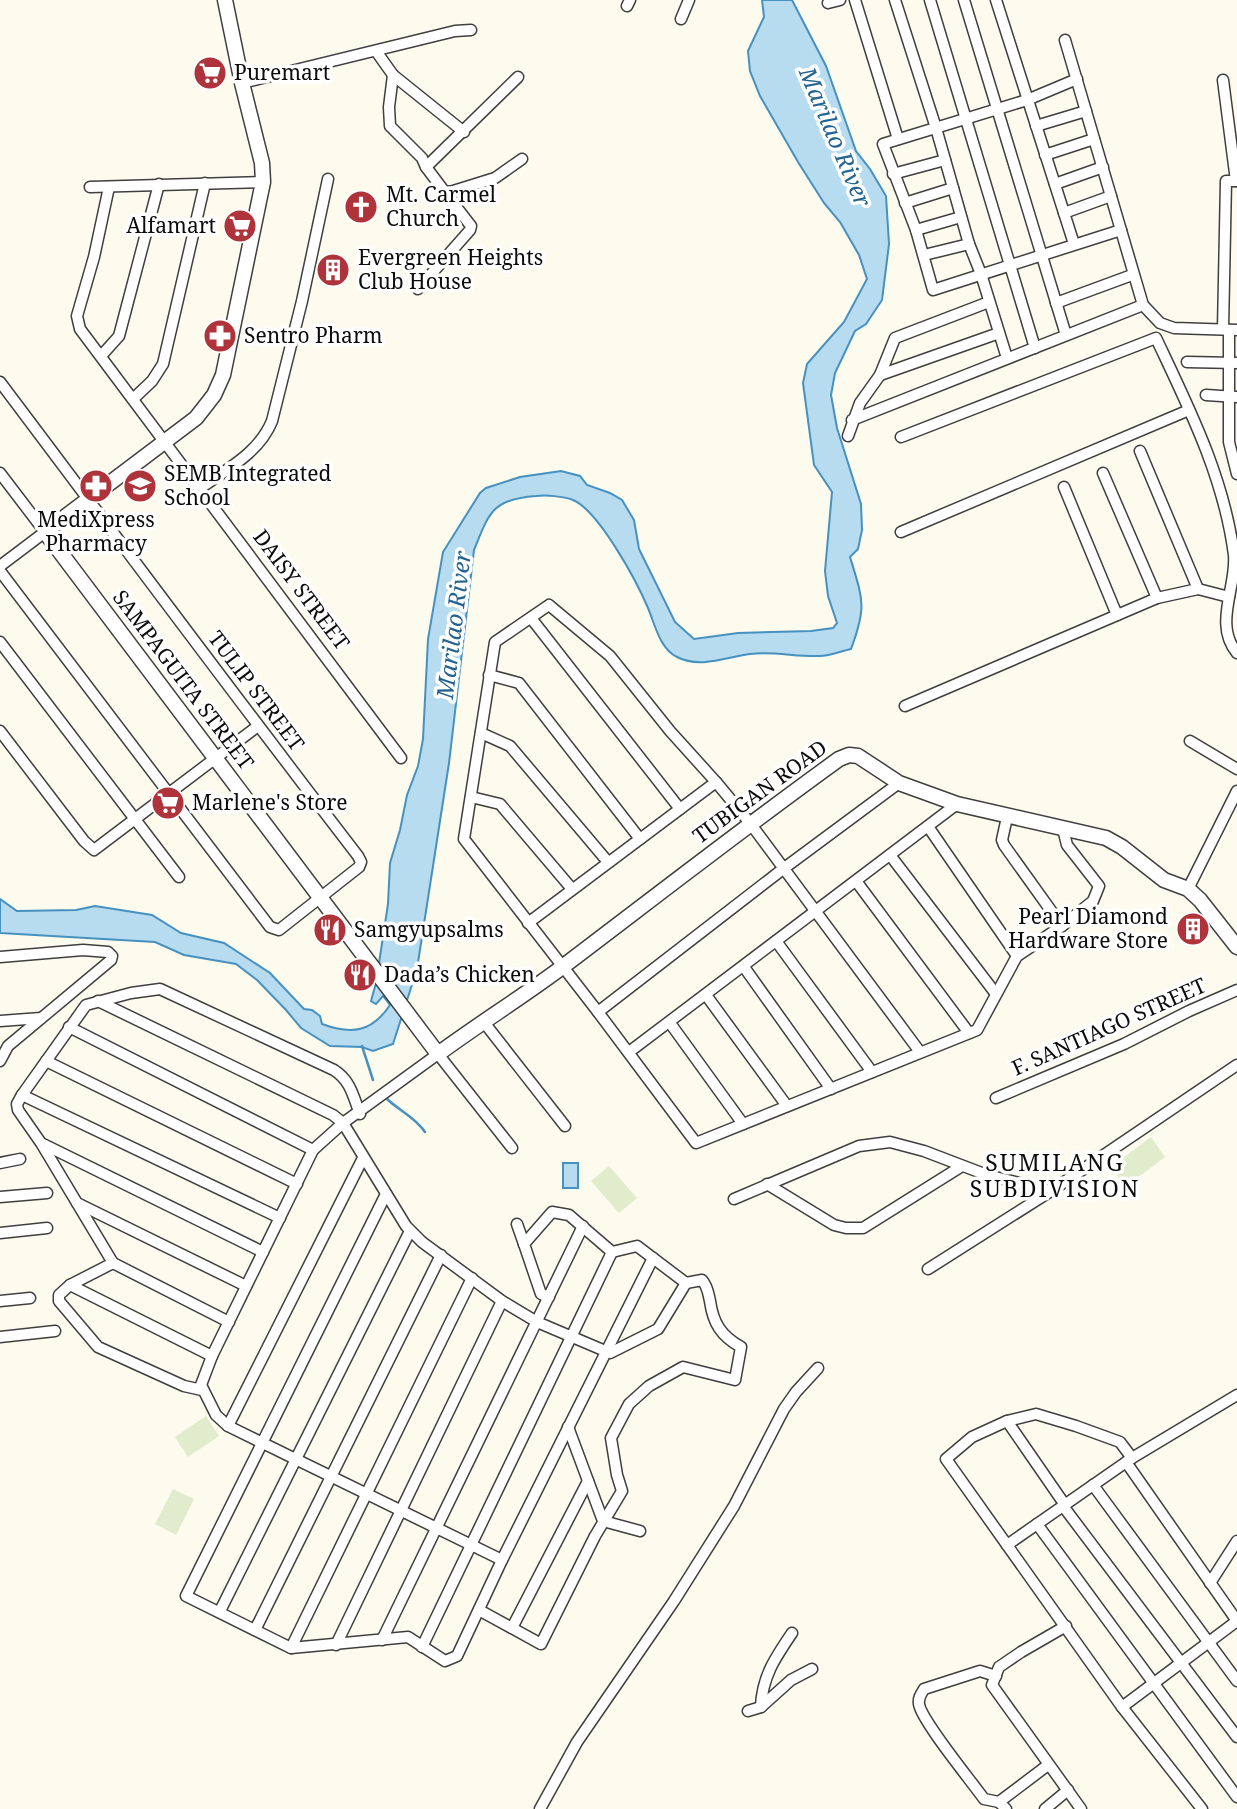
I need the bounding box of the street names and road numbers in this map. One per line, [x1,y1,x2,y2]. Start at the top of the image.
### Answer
street label: DAISY STREET [247,524,356,655]
street label: SAMPAGUITA STREET [107,584,261,775]
street label: TULIP STREET [202,625,311,756]
street label: TUBIGAN ROAD [687,733,832,849]
street label: F. SANTIAGO STREET [1007,971,1210,1082]

